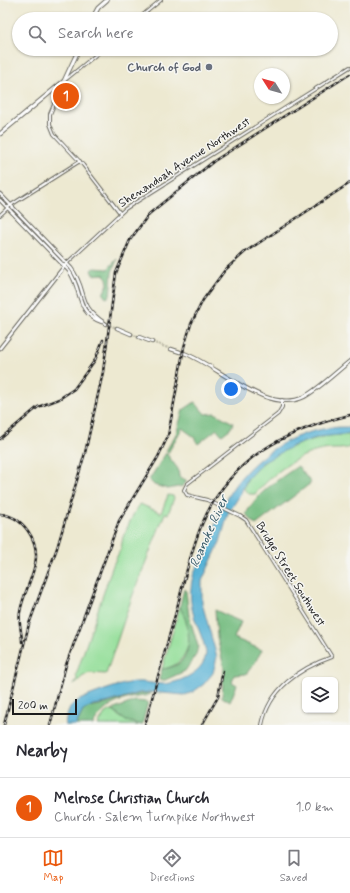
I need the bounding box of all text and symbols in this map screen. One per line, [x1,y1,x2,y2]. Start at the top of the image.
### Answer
search box [12,12,338,56]
icon: search [26,23,48,45]
text: Search here [58,24,134,44]
place label: Church of God [127,60,201,76]
marker: Church of God [204,62,214,72]
north arrow [254,68,290,104]
pin: 1 [53,81,79,111]
street label: Shenandoah Avenue Northwest [115,114,254,212]
your location [221,379,241,399]
water label: Roanoke River [186,491,234,570]
street label: Bridge Street Southwest [251,519,329,630]
map controls [302,677,338,713]
button: layers [302,677,338,713]
scale bar [12,697,77,716]
text: 200 m [18,699,48,713]
text: Nearby [16,740,68,762]
text: Melrose Christian Church [54,789,210,809]
text: 1 [26,799,32,816]
text: 1.0 km [296,799,334,816]
text: Church · Salem Turnpike Northwest [54,809,255,826]
tab: Map [42,847,64,885]
tab: Directions [149,847,195,885]
tab: Saved [280,847,307,885]

